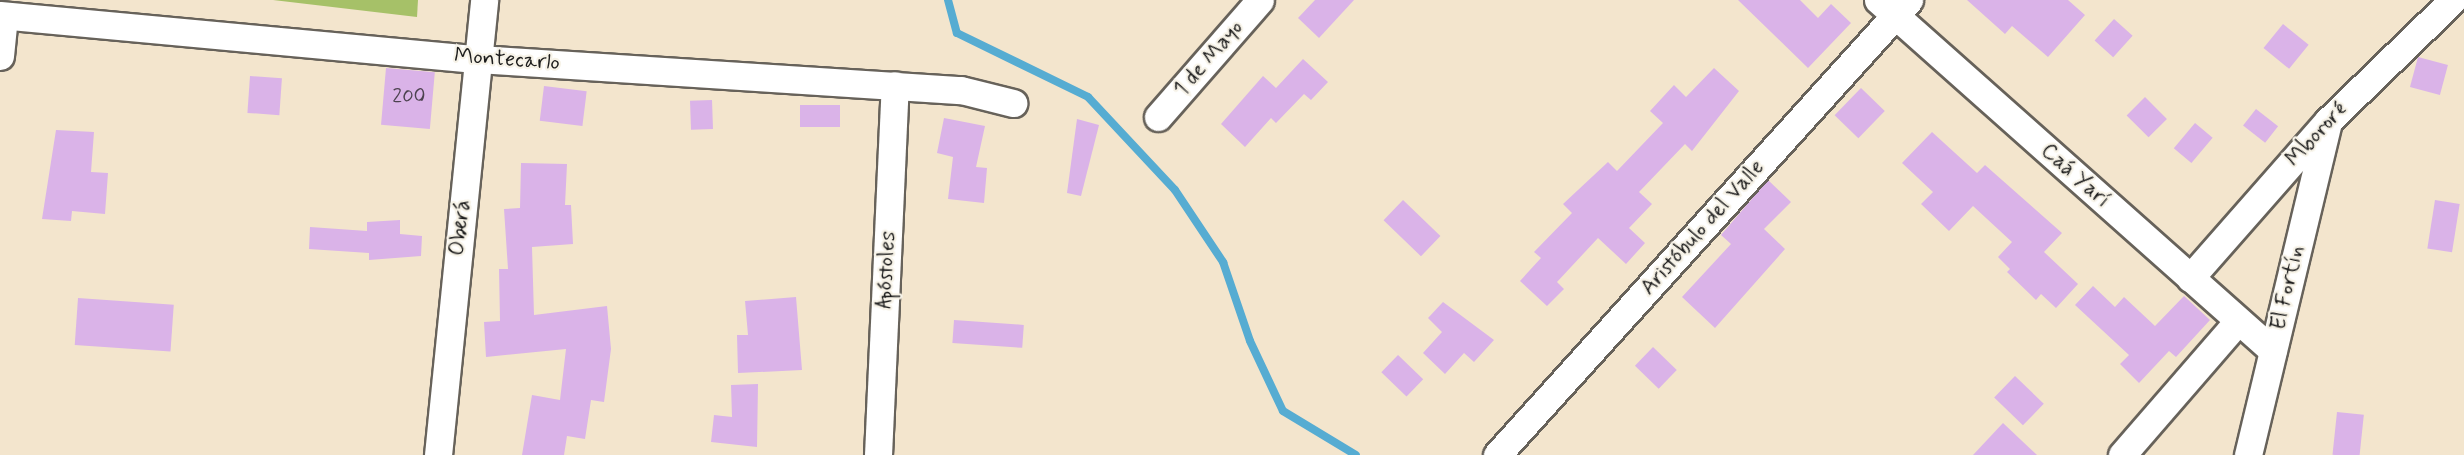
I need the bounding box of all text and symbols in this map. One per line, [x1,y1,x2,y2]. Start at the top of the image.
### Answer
street label: 1 de Mayo [1168,15,1250,103]
street label: Montecarlo [453,43,561,77]
house number: 200 [392,84,426,108]
street label: Mbororé [2281,97,2353,173]
street label: Caá Yarí [2035,138,2115,214]
street label: Aristóbulo del Valle [1636,156,1770,300]
street label: Oberá [445,199,477,257]
street label: Apóstoles [872,230,902,310]
street label: El Fortín [2266,245,2310,331]

